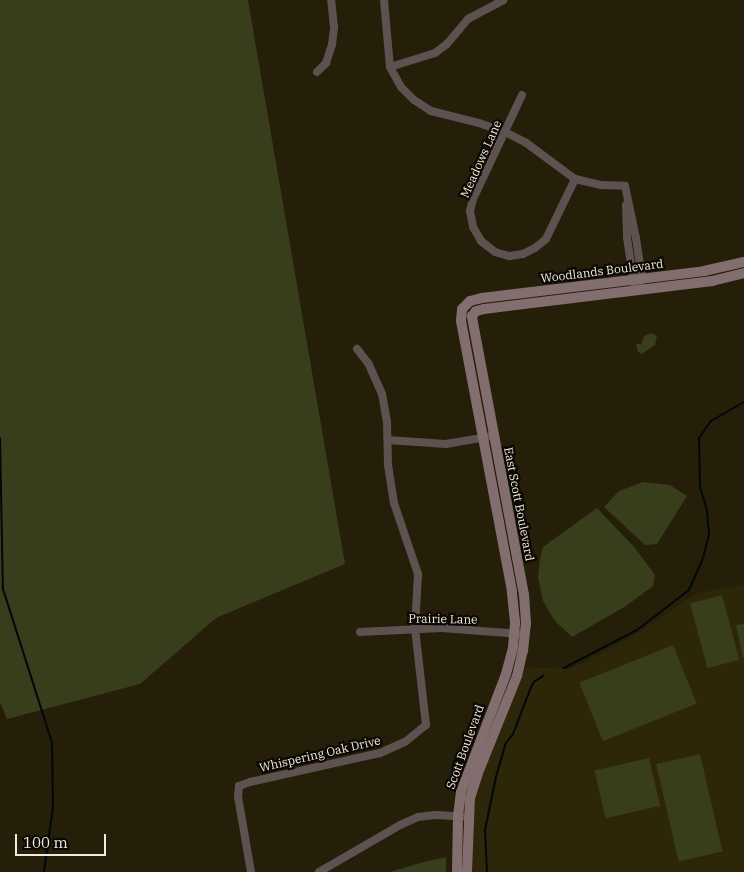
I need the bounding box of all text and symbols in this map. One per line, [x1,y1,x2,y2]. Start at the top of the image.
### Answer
street label: Meadows Lane [457,118,505,200]
street label: Woodlands Boulevard [540,256,664,286]
street label: East Scott Boulevard [501,446,537,562]
street label: Prairie Lane [408,611,478,627]
street label: Scott Boulevard [443,703,487,791]
street label: Whispering Oak Drive [258,733,382,775]
scale bar [18,824,109,856]
text: 100 m [23,833,68,852]

